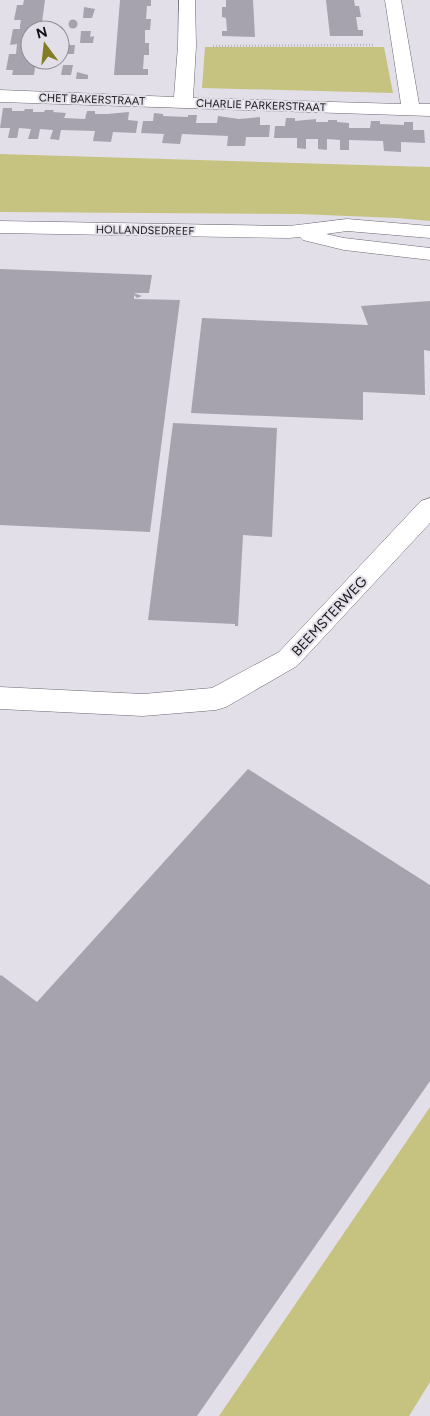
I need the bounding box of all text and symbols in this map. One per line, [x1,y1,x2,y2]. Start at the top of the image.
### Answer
north arrow [20,20,70,70]
text: N [34,23,49,43]
street label: CHET BAKERSTRAAT [39,91,145,108]
street label: CHARLIE PARKERSTRAAT [196,97,326,114]
street label: HOLLANDSEDREEF [96,223,194,238]
street label: BEEMSTERWEG [288,573,371,660]

